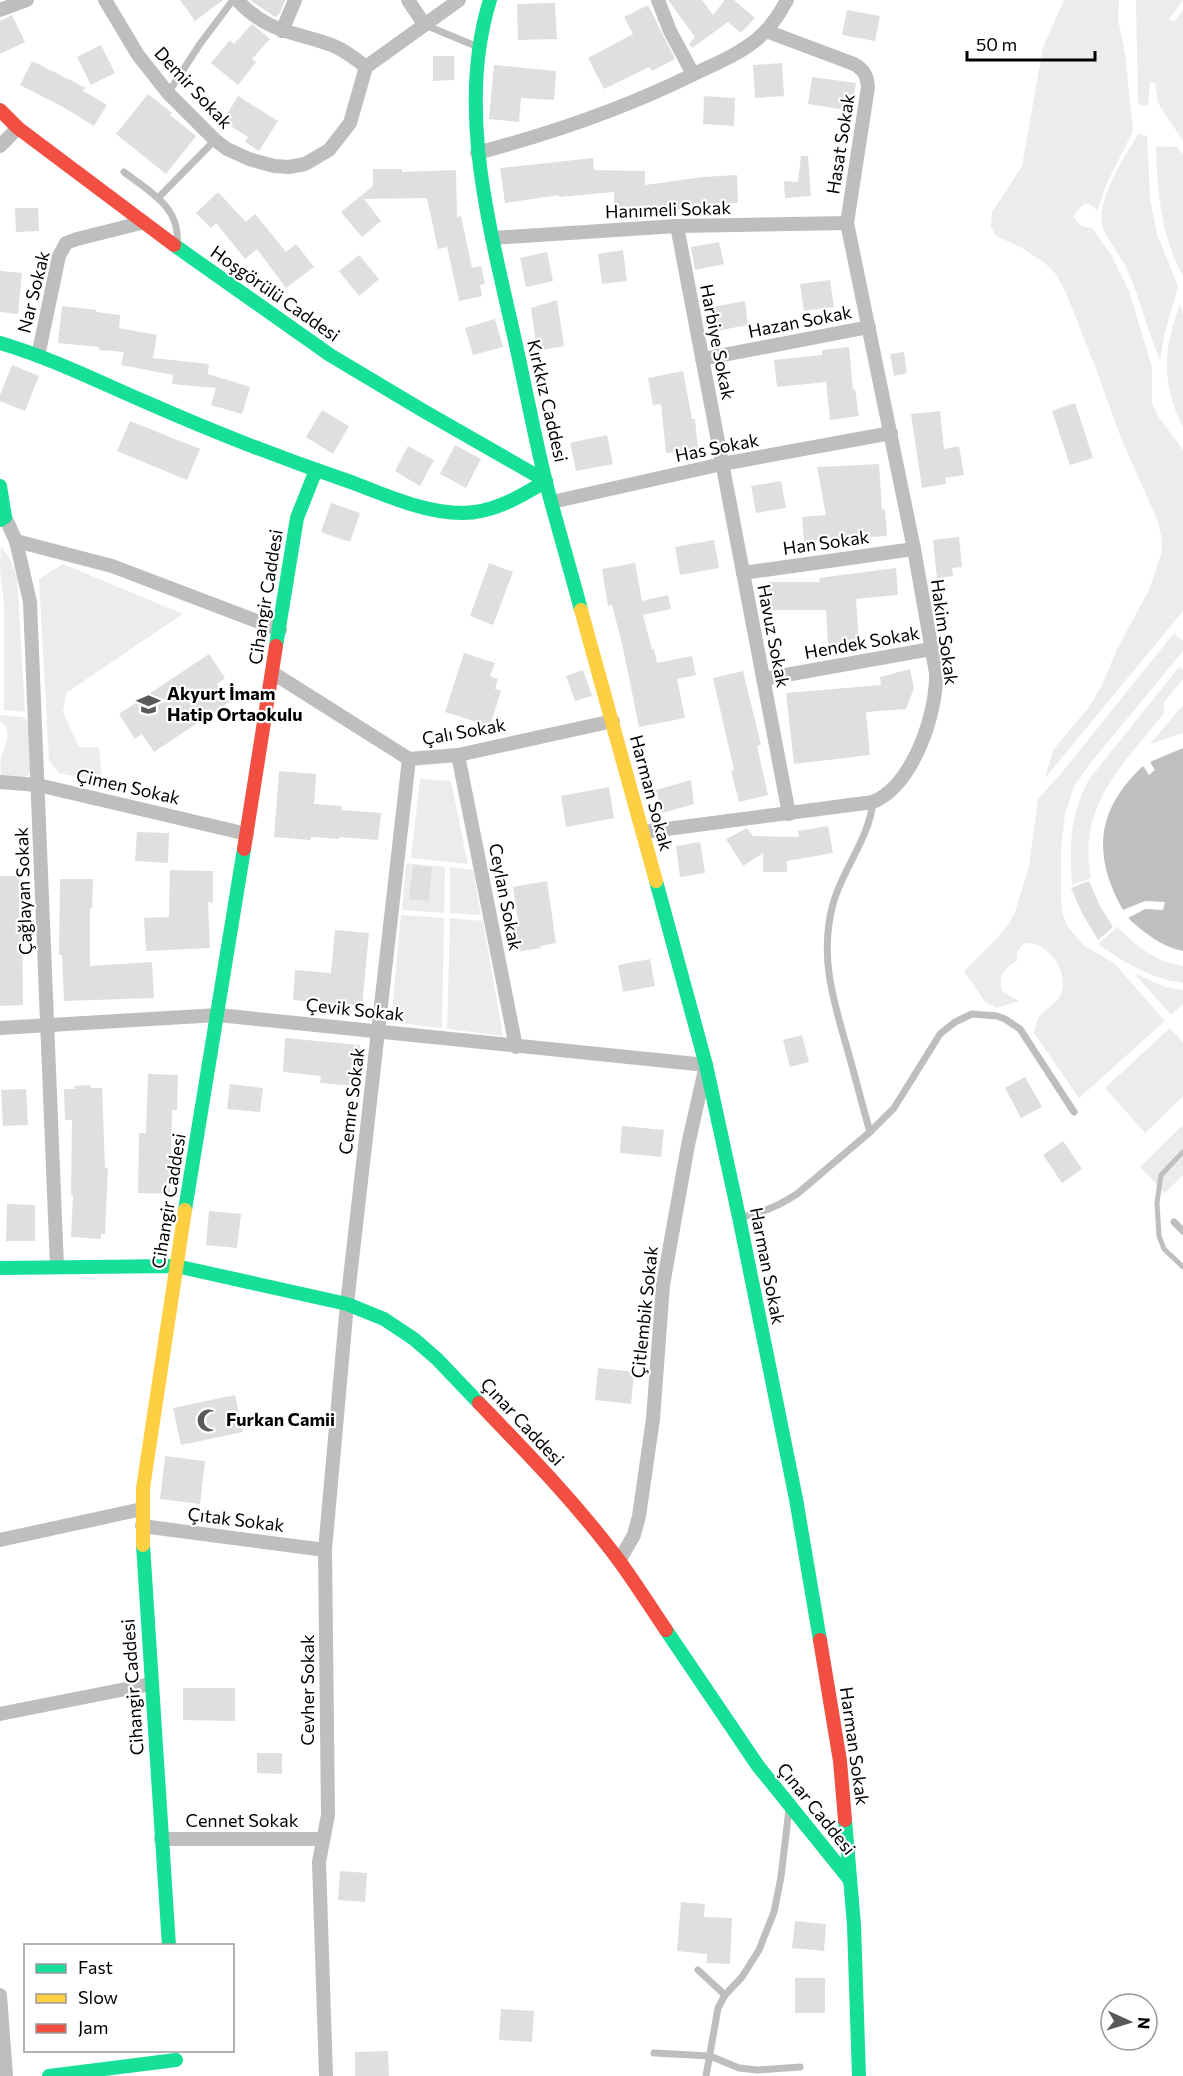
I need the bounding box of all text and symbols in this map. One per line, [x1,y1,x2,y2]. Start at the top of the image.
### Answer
scale bar [967,24,1094,62]
text: 50 m [976,33,1017,55]
street label: Demir Sokak [150,42,237,133]
street label: Hasat Sokak [821,92,859,196]
street label: Hanımeli Sokak [605,196,732,222]
street label: Hoşgörülü Caddesi [207,240,344,346]
street label: Nar Sokak [12,248,54,335]
street label: Harbiye Sokak [696,282,740,402]
street label: Hazan Sokak [746,300,854,342]
street label: Kırkkız Caddesi [523,337,573,464]
street label: Has Sokak [673,428,761,466]
street label: Han Sokak [781,525,871,559]
street label: Cihangir Caddesi [243,528,287,666]
street label: Hakim Sokak [927,578,963,686]
street label: Havuz Sokak [753,582,795,689]
street label: Hendek Sokak [802,621,921,663]
place label: Akyurt İmam Hatip Ortaokulu [167,682,302,725]
school or university icon: Akyurt İmam Hatip Ortaokulu [136,691,162,717]
street label: Çalı Sokak [420,713,508,749]
street label: Harman Sokak [626,732,678,853]
street label: Çimen Sokak [74,763,183,809]
street label: Çağlayan Sokak [10,827,36,955]
street label: Ceylan Sokak [485,841,527,953]
street label: Çevik Sokak [305,993,406,1025]
street label: Cemre Sokak [334,1046,369,1156]
street label: Cihangir Caddesi [146,1132,190,1270]
street label: Harman Sokak [746,1205,790,1327]
street label: Çitlembik Sokak [626,1244,662,1379]
street label: Çınar Caddesi [476,1373,569,1470]
mosque icon: Furkan Camii [195,1407,221,1433]
place label: Furkan Camii [226,1408,335,1430]
street label: Çıtak Sokak [187,1502,286,1536]
street label: Cihangir Caddesi [116,1618,148,1756]
street label: Cevher Sokak [296,1634,318,1746]
street label: Harman Sokak [836,1685,874,1807]
street label: Çınar Caddesi [773,1758,861,1859]
street label: Cennet Sokak [186,1809,299,1831]
legend [24,1944,234,2052]
text: Fast [78,1956,113,1978]
text: Slow [78,1986,118,2008]
north arrow [1099,1992,1159,2052]
text: Jam [78,2016,108,2038]
text: N [1135,2016,1154,2030]

